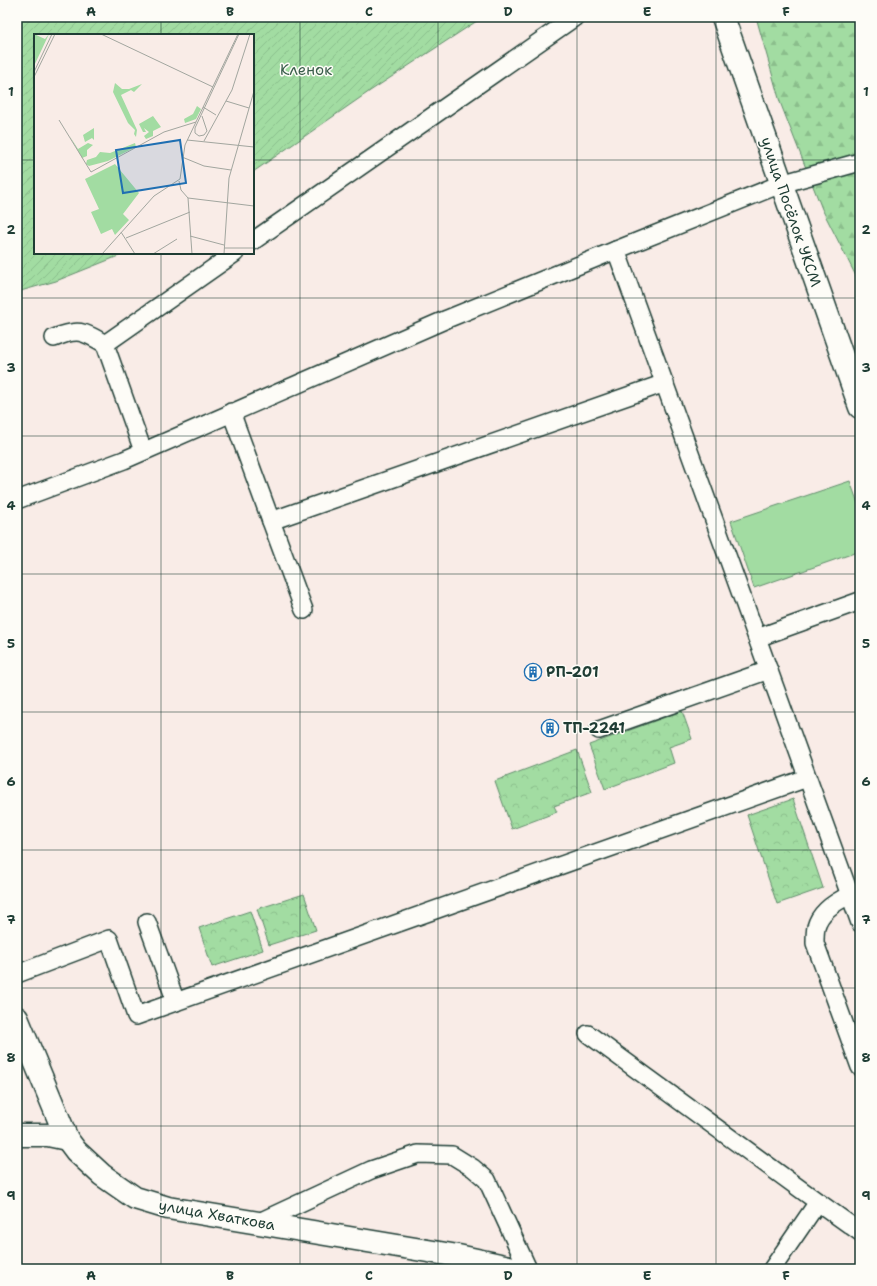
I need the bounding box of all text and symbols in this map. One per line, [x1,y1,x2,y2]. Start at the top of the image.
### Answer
text: A [86,3,96,20]
text: B [226,3,234,20]
text: C [365,3,373,20]
text: D [503,3,513,20]
text: E [643,3,652,20]
text: F [782,3,790,20]
inset map [34,34,254,254]
park label: Кленок [280,60,332,80]
text: 1 [8,83,14,100]
text: 1 [863,83,869,100]
street label: улица Посёлок УКСМ [756,134,826,290]
text: 2 [6,221,16,238]
text: 2 [861,221,871,238]
text: 3 [6,359,16,376]
text: 3 [861,359,871,376]
text: 4 [6,497,16,514]
text: 4 [861,497,871,514]
text: 5 [7,635,15,652]
text: 5 [862,635,870,652]
building icon: РП-201 [523,662,543,682]
place label: РП-201 [546,662,599,682]
building icon: ТП-2241 [540,718,560,738]
place label: ТП-2241 [563,718,625,738]
text: 6 [6,773,16,790]
text: 6 [861,773,871,790]
text: 7 [6,911,16,928]
text: 7 [861,911,871,928]
text: 8 [6,1049,16,1066]
text: 8 [861,1049,871,1066]
text: 9 [6,1187,16,1204]
text: 9 [861,1187,871,1204]
street label: улица Хваткова [157,1195,277,1235]
text: A [86,1267,96,1284]
text: B [226,1267,234,1284]
text: C [365,1267,373,1284]
text: D [503,1267,513,1284]
text: E [643,1267,652,1284]
text: F [782,1267,790,1284]

